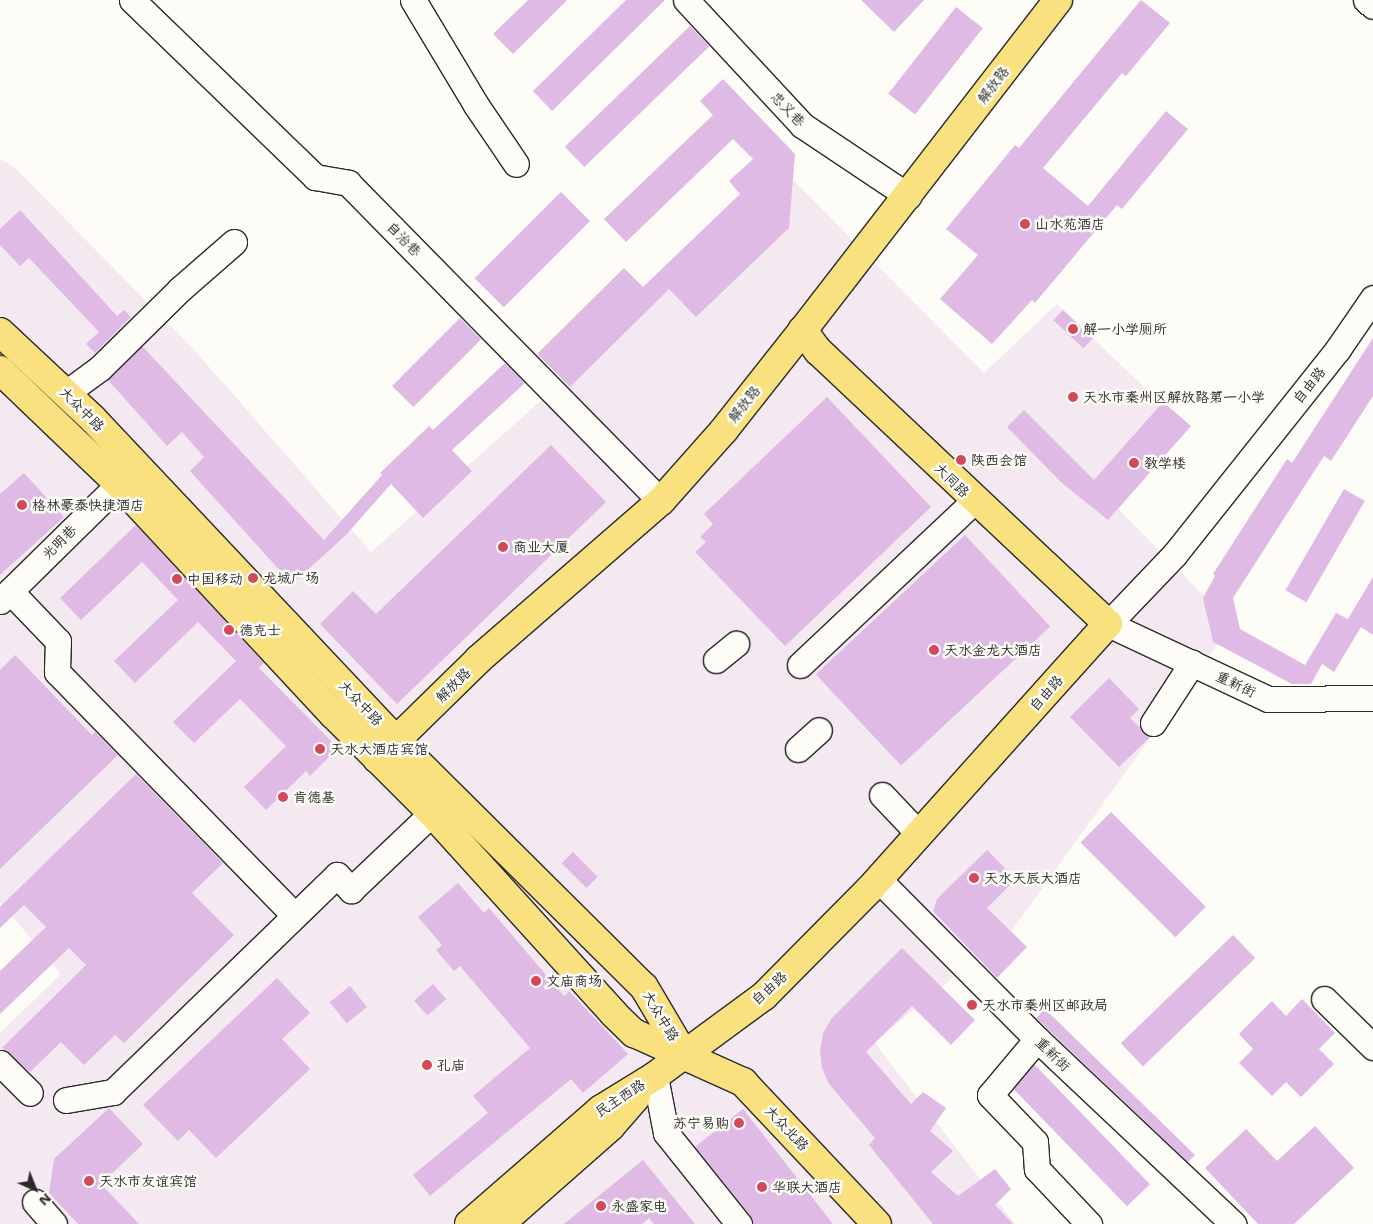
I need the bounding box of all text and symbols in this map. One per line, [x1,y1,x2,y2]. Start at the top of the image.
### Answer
street label: 解放路 [974,63,1012,107]
street label: 忠义巷 [767,88,809,130]
place label: 山水苑酒店 [1035,216,1105,232]
street label: 自治巷 [383,218,425,260]
marker: 山水苑酒店 [1019,218,1031,230]
place label: 解一小学厕所 [1083,321,1167,337]
marker: 解一小学厕所 [1067,323,1079,335]
street label: 自由路 [1289,363,1329,407]
street label: 解放路 [724,382,764,426]
street label: 大众中路 [56,383,108,435]
place label: 天水市秦州区解放路第一小学 [1083,389,1265,405]
marker: 天水市秦州区解放路第一小学 [1067,391,1079,403]
place label: 陕西会馆 [971,452,1027,468]
marker: 陕西会馆 [955,454,967,466]
place label: 教学楼 [1144,455,1186,471]
marker: 教学楼 [1128,457,1140,469]
street label: 大同路 [931,459,973,501]
place label: 格林豪泰快捷酒店 [32,497,144,513]
marker: 格林豪泰快捷酒店 [16,499,28,511]
street label: 光明巷 [38,521,80,563]
place label: 商业大厦 [513,539,569,555]
marker: 商业大厦 [497,541,509,553]
place label: 龙城广场 [263,570,319,586]
place label: 中国移动 [187,571,243,587]
marker: 龙城广场 [247,572,259,584]
marker: 中国移动 [171,573,183,585]
place label: 德克士 [239,622,281,638]
marker: 德克士 [223,624,235,636]
place label: 天水金龙大酒店 [944,642,1042,658]
marker: 天水金龙大酒店 [928,644,940,656]
street label: 解放路 [432,664,474,706]
street label: 重新街 [1213,668,1259,700]
street label: 自由路 [1026,672,1066,714]
street label: 大众中路 [336,677,386,729]
place label: 天水大酒店宾馆 [330,741,428,757]
marker: 天水大酒店宾馆 [314,743,326,755]
place label: 肯德基 [293,789,335,805]
marker: 肯德基 [277,791,289,803]
place label: 天水天辰大酒店 [984,870,1082,886]
marker: 天水天辰大酒店 [968,872,980,884]
street label: 自由路 [748,968,790,1008]
place label: 文庙商场 [546,973,602,989]
marker: 文庙商场 [530,975,542,987]
street label: 大众中路 [639,988,683,1044]
place label: 天水市秦州区邮政局 [982,997,1108,1013]
marker: 天水市秦州区邮政局 [966,999,978,1011]
street label: 重新街 [1032,1033,1074,1075]
place label: 孔庙 [437,1057,465,1073]
marker: 孔庙 [421,1059,433,1071]
street label: 民主西路 [592,1076,648,1120]
street label: 大众北路 [762,1102,812,1154]
place label: 苏宁易购 [673,1115,729,1131]
marker: 苏宁易购 [733,1117,745,1129]
north arrow [10,1164,60,1214]
place label: 天水市友谊宾馆 [99,1173,197,1189]
marker: 天水市友谊宾馆 [83,1175,95,1187]
place label: 华联大酒店 [772,1179,842,1195]
marker: 华联大酒店 [756,1181,768,1193]
text: N [35,1189,56,1210]
place label: 永盛家电 [611,1198,667,1214]
marker: 永盛家电 [595,1200,607,1212]

